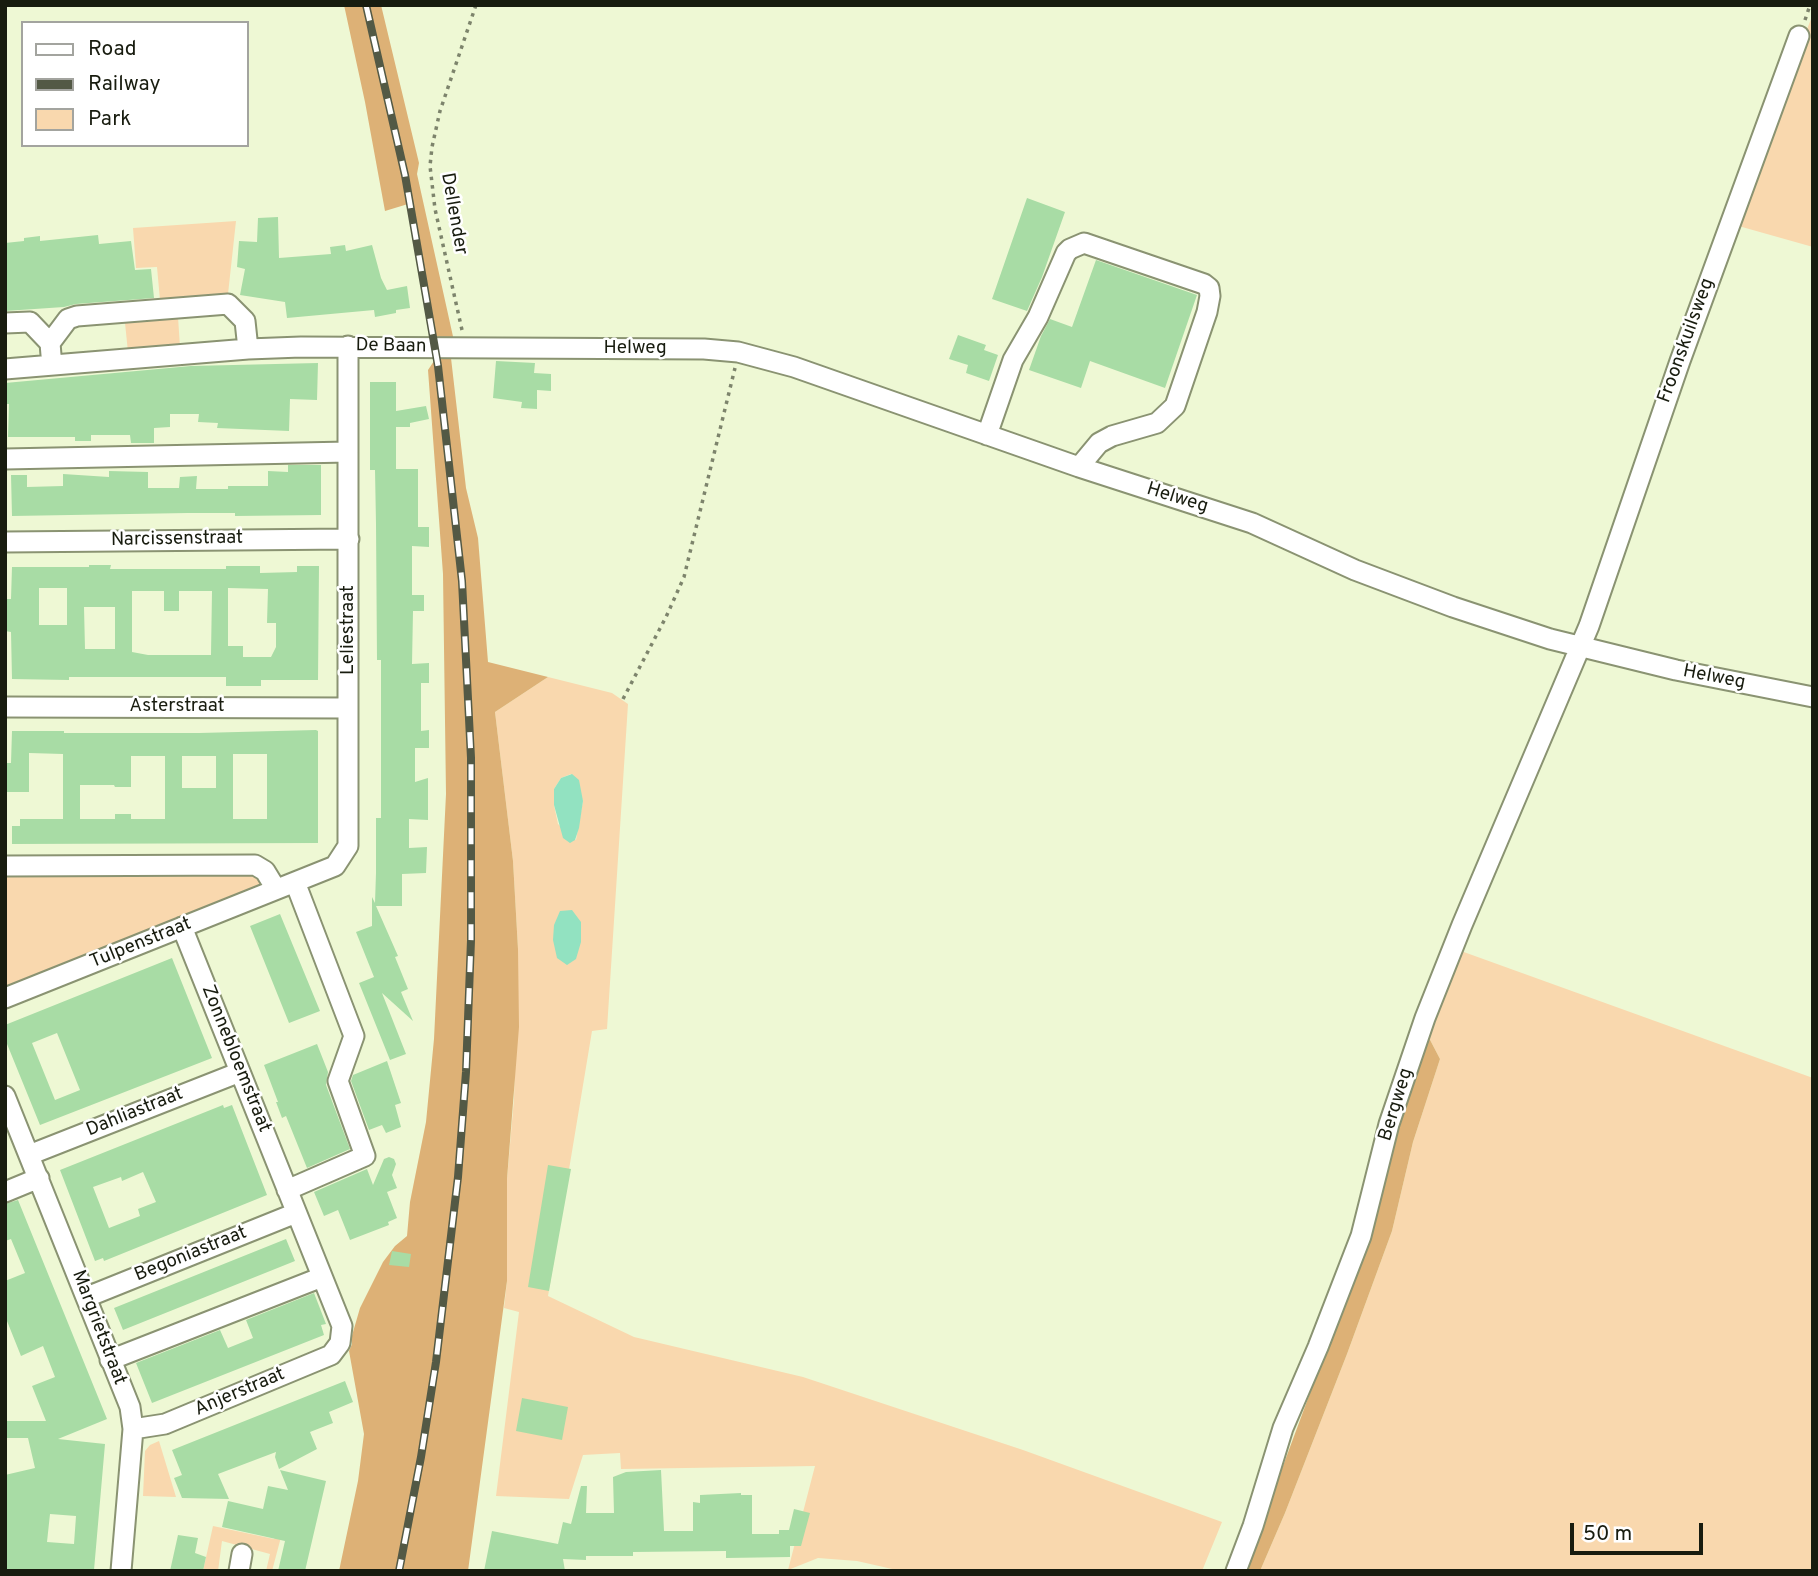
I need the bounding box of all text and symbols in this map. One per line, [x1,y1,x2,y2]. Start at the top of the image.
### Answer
legend [21,21,248,147]
text: Road [88,36,137,63]
text: Railway [88,71,161,98]
text: Park [88,106,131,133]
street label: Dellender [435,171,471,257]
street label: Froonskuilsweg [1654,276,1720,406]
street label: De Baan [355,335,427,359]
street label: Helweg [603,338,667,360]
street label: Helweg [1143,479,1211,519]
street label: Narcissenstraat [111,527,243,553]
street label: Leliestraat [338,585,360,675]
street label: Helweg [1681,661,1747,695]
street label: Asterstraat [129,696,225,718]
street label: Tulpenstraat [87,913,195,975]
street label: Zonnebloemstraat [195,982,275,1136]
street label: Bergweg [1375,1066,1419,1144]
street label: Dahliastraat [83,1083,187,1143]
street label: Begoniastraat [132,1222,250,1288]
street label: Margrietstraat [66,1267,130,1389]
street label: Anjerstraat [191,1364,289,1422]
scale bar [1573,1510,1706,1554]
text: 50 m [1583,1521,1632,1548]

